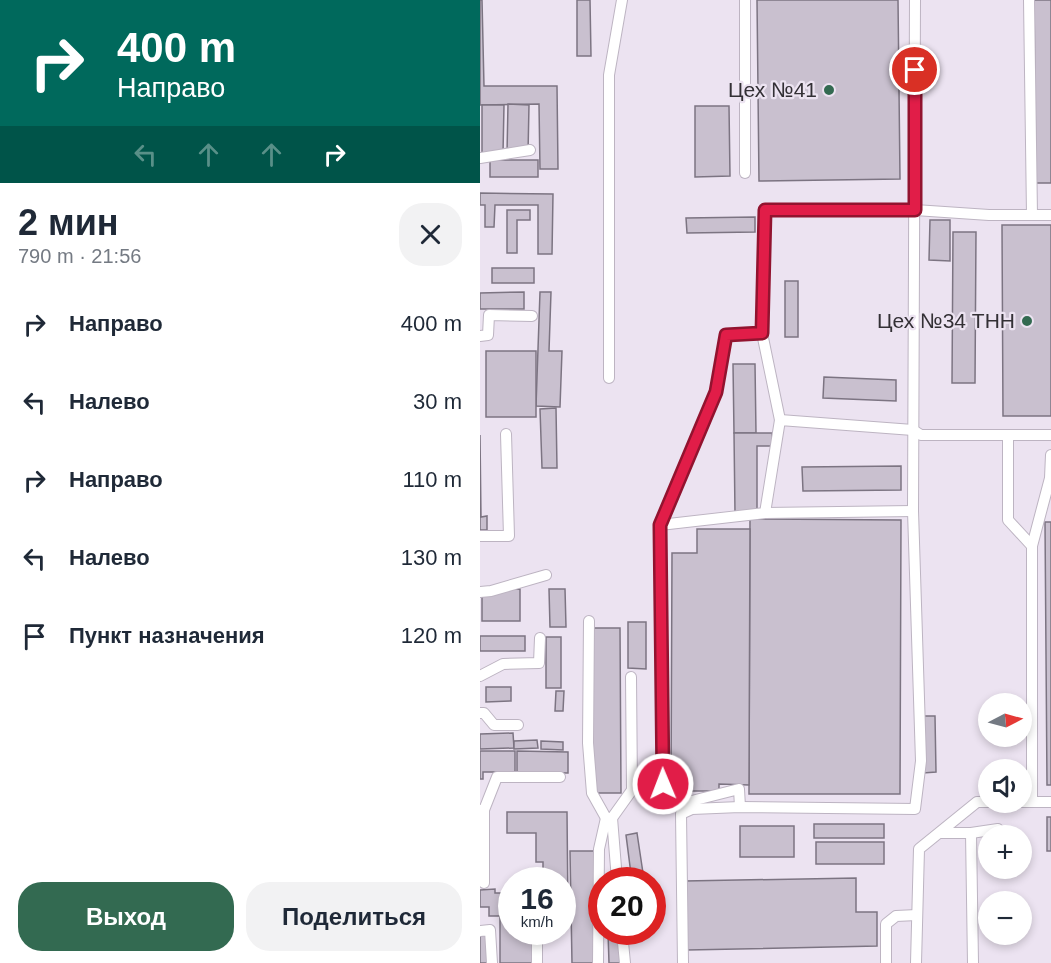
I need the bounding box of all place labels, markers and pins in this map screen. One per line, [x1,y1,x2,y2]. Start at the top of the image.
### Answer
pin [889,44,940,95]
place label: Цех №41 [728,78,817,101]
marker: Цех №41 [822,83,836,97]
place label: Цех №34 ТНН [877,309,1015,332]
marker: Цех №34 ТНН [1020,314,1034,328]

